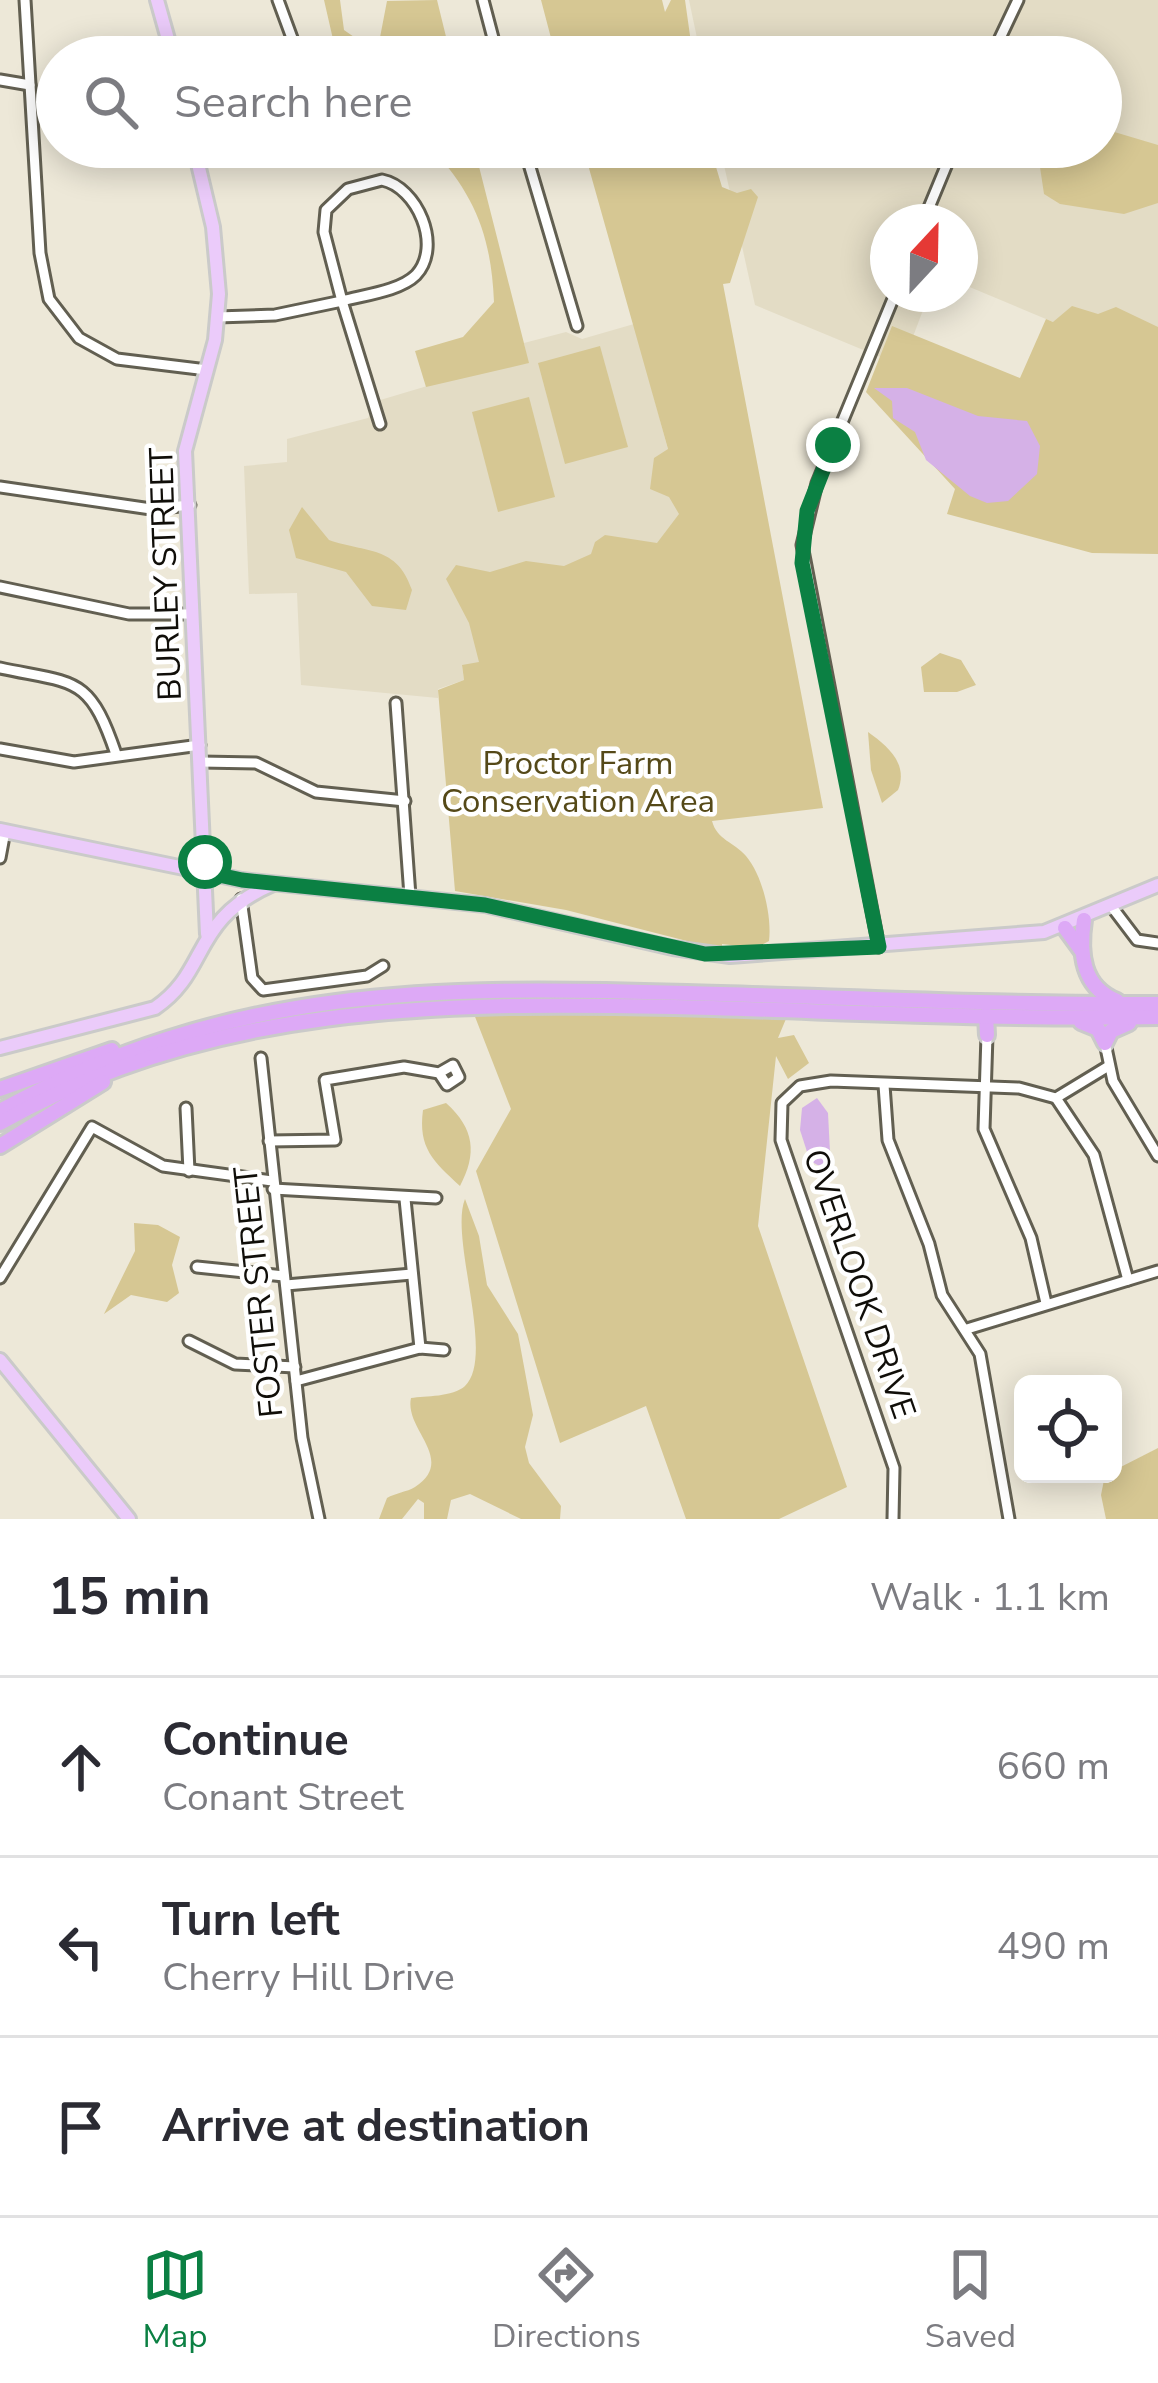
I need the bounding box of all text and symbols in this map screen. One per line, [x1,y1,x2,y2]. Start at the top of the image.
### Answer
search box [36,36,1122,168]
icon: search [78,69,144,135]
text: Search here [174,72,413,133]
north arrow [870,204,978,312]
route end [806,418,860,472]
street label: BURLEY STREET [139,447,193,701]
park label: Proctor Farm Conservation Area [441,741,715,824]
route start [178,835,232,889]
street label: OVERLOOK DRIVE [792,1143,926,1425]
street label: FOSTER STREET [223,1164,295,1420]
map controls [1014,1375,1122,1483]
button: locate [1014,1375,1122,1483]
text: 15 min [48,1562,211,1632]
text: Walk · 1.1 km [870,1571,1110,1624]
text: Continue [162,1710,349,1771]
icon: ahead [48,1734,114,1800]
text: 660 m [996,1740,1110,1793]
text: Conant Street [162,1771,404,1824]
text: Turn left [162,1890,340,1951]
icon: left [48,1914,114,1980]
text: 490 m [996,1920,1110,1973]
text: Cherry Hill Drive [162,1951,455,2004]
icon: arrive [48,2094,114,2160]
text: Arrive at destination [162,2096,590,2157]
tab: Map [142,2242,208,2359]
tab: Directions [492,2242,641,2359]
tab: Saved [925,2242,1016,2359]

